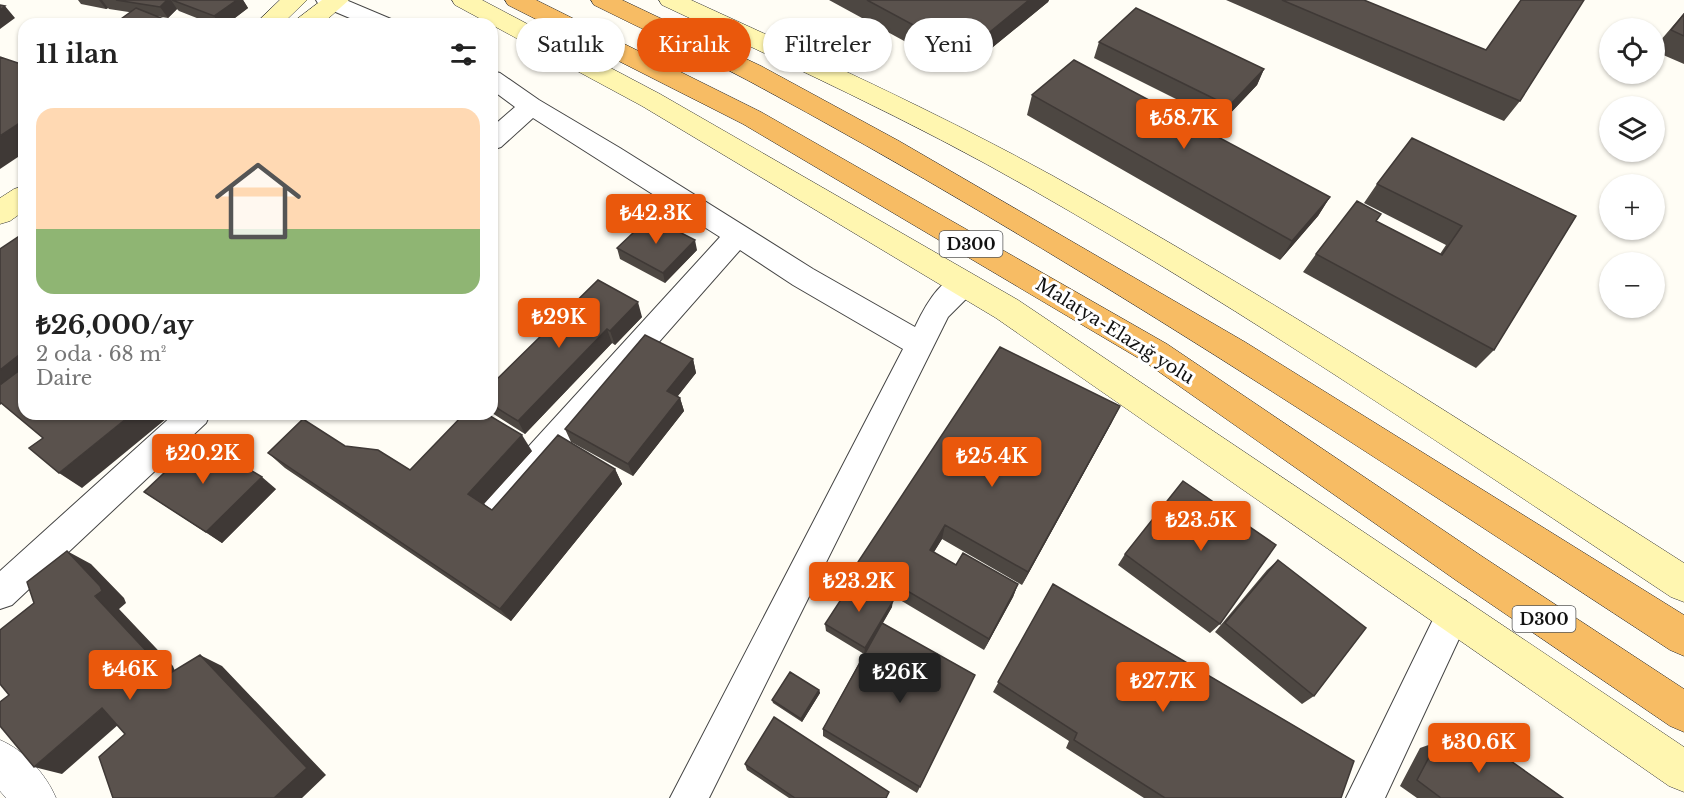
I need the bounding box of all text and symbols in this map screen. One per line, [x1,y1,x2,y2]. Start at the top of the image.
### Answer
chip: Satılık [516,18,625,72]
chip: Kiralık [637,18,751,72]
chip: Filtreler [763,18,892,72]
chip: Yeni [904,18,993,72]
map controls [1599,18,1665,318]
button: locate [1599,18,1665,84]
text: 11 ilan [36,38,118,70]
icon: filters [447,38,480,71]
button: layers [1599,96,1665,162]
pin: ₺58.7K [1135,99,1233,150]
text: ₺58.7K [1150,106,1218,130]
icon: home [204,147,312,255]
button: + [1599,174,1665,240]
pin: ₺42.3K [607,194,705,245]
text: ₺42.3K [620,201,692,225]
road number: D300 [940,231,1002,257]
button: − [1599,252,1665,318]
street label: Malatya-Elazığ yolu [1032,273,1198,389]
pin: ₺29K [523,298,595,349]
text: ₺29K [532,305,586,329]
text: ₺26,000/ay [36,309,194,341]
text: 2 oda · 68 m² [36,342,167,366]
text: Daire [36,366,92,390]
pin: ₺20.2K [154,434,252,485]
pin: ₺25.4K [943,437,1041,488]
text: ₺20.2K [166,441,240,465]
text: ₺25.4K [956,444,1028,468]
pin: ₺23.5K [1152,501,1250,552]
text: ₺23.5K [1166,508,1236,532]
pin: ₺23.2K [810,562,908,613]
text: ₺23.2K [823,569,895,593]
road number: D300 [1512,606,1576,632]
pin: ₺46K [94,650,166,701]
pin: ₺26K [864,653,936,704]
text: ₺46K [103,657,157,681]
text: ₺26K [873,660,927,684]
pin: ₺27.7K [1114,662,1212,713]
text: ₺27.7K [1130,669,1196,693]
pin: ₺30.6K [1430,723,1528,774]
text: ₺30.6K [1442,730,1516,754]

